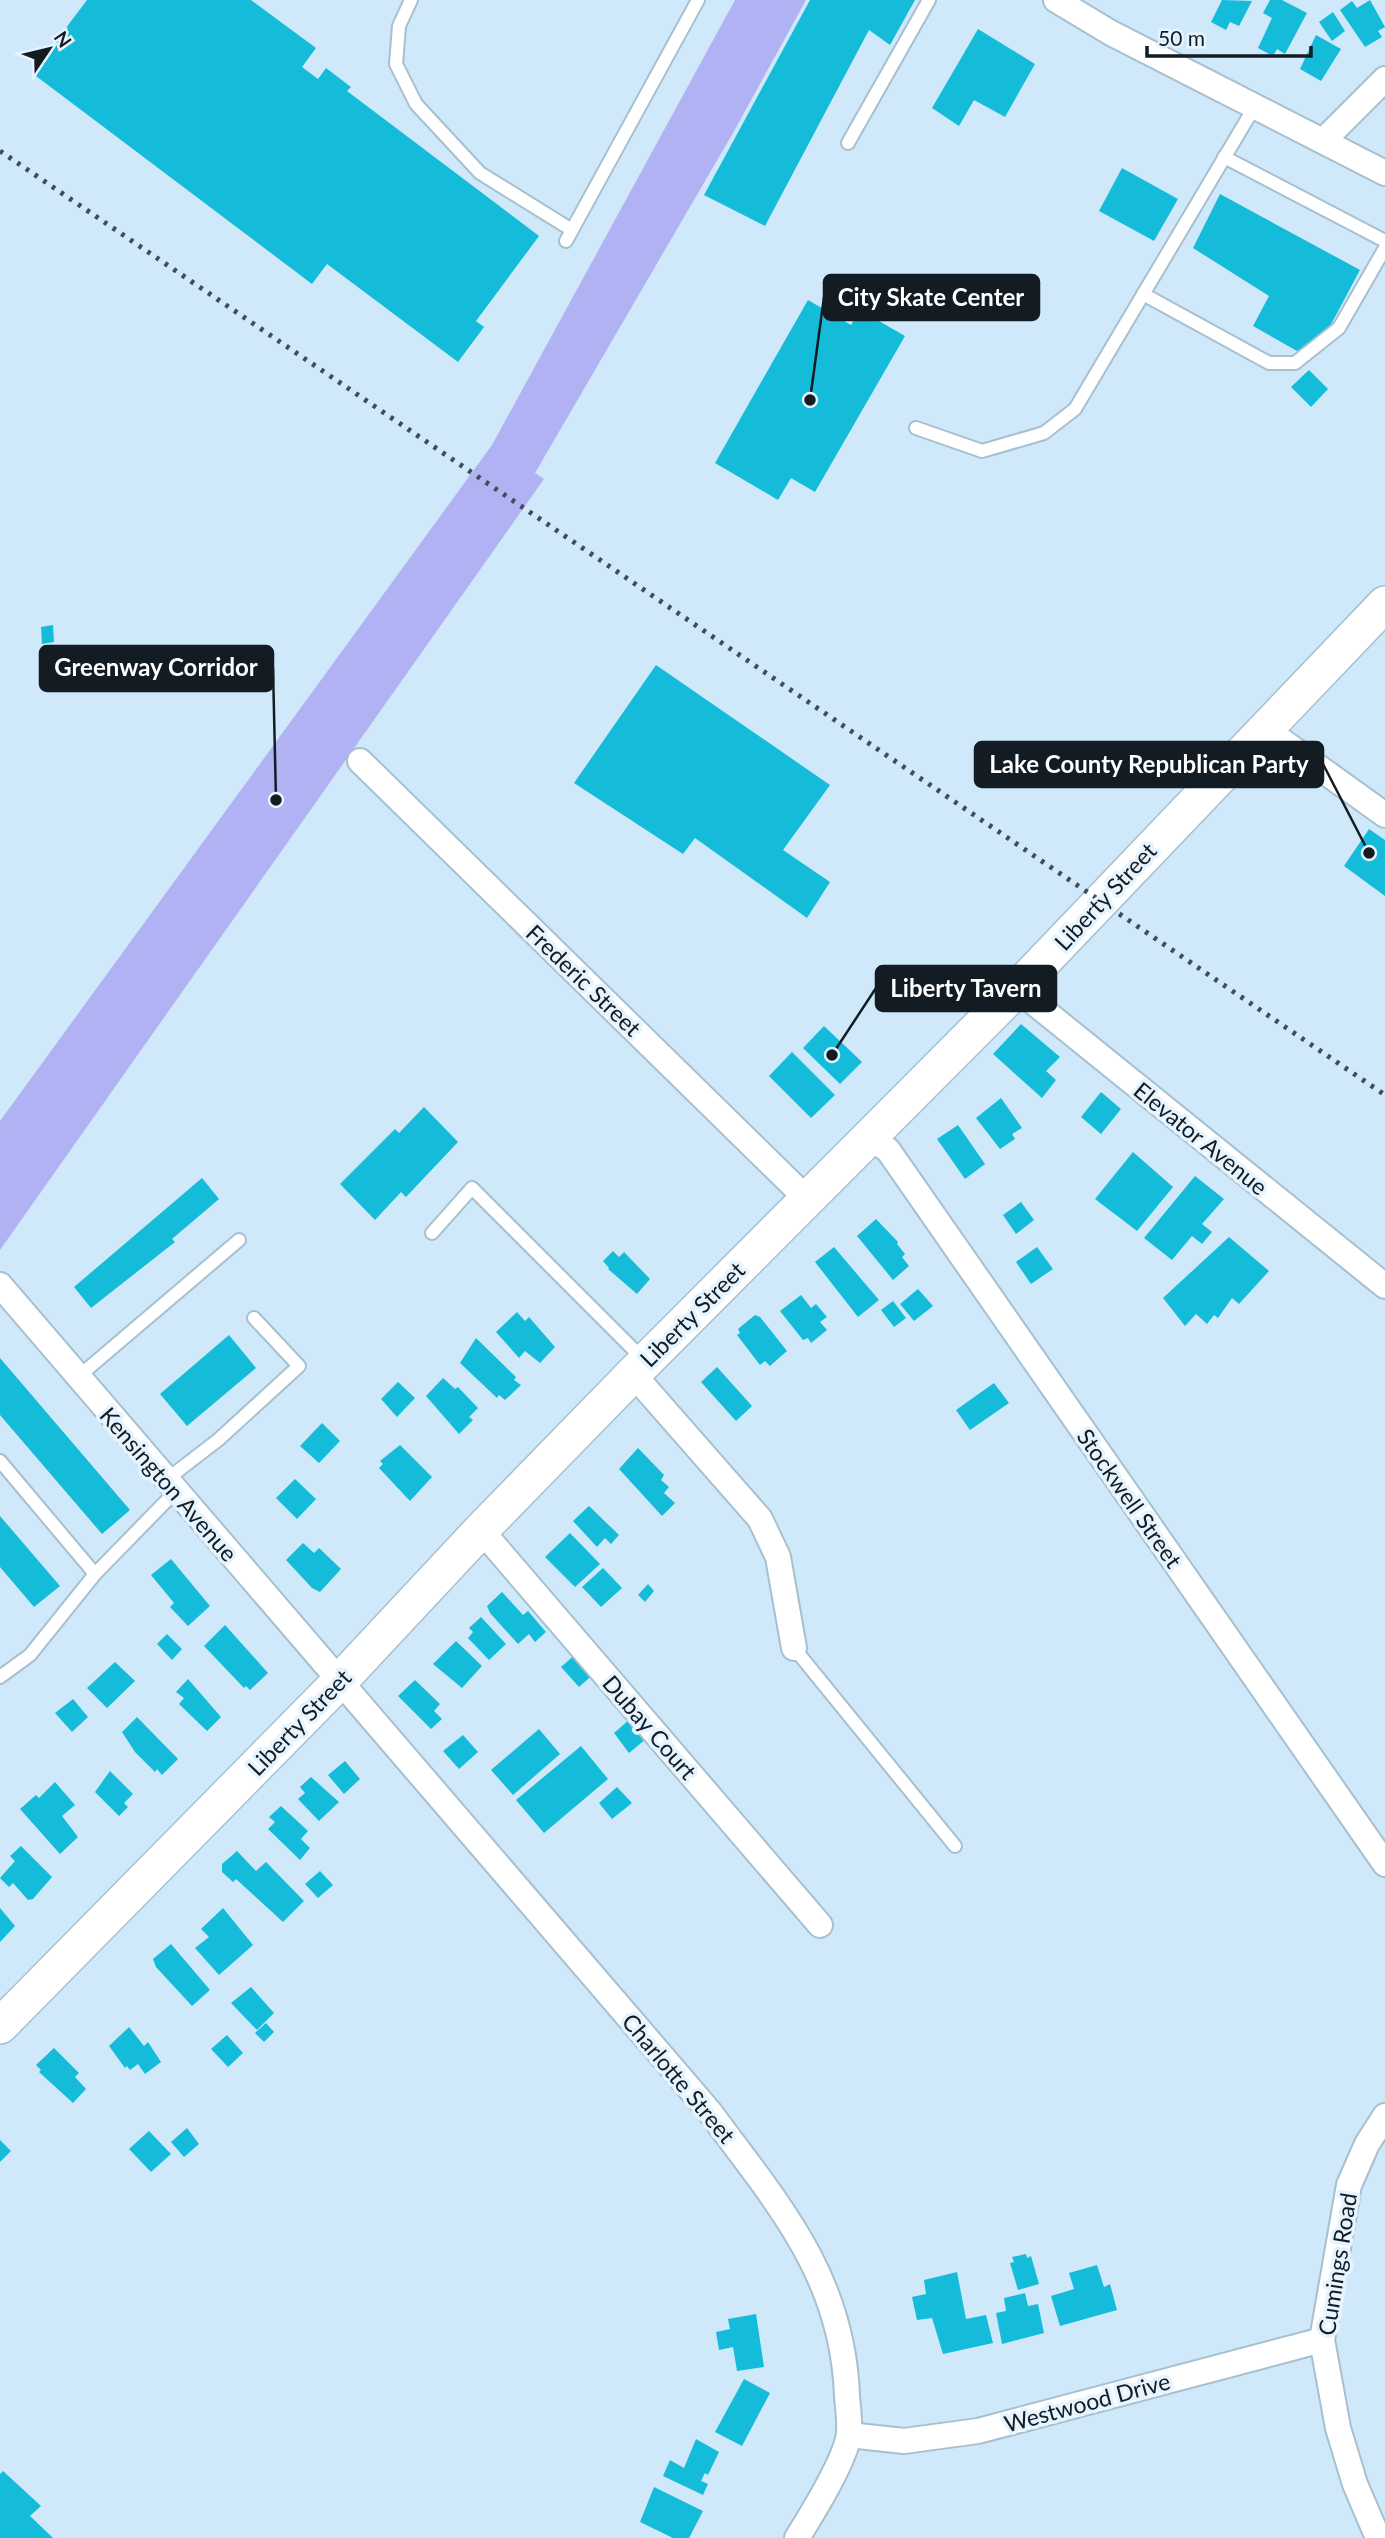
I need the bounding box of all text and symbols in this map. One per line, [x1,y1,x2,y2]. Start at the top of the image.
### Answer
north arrow [14,14,84,84]
scale bar [1147,14,1312,58]
text: 50 m [1158,25,1205,50]
text: N [50,26,77,52]
callout: City Skate Center [824,275,1039,320]
text: City Skate Center [838,282,1024,311]
callout: Greenway Corridor [40,646,273,691]
text: Greenway Corridor [54,652,258,681]
callout: Lake County Republican Party [975,742,1323,787]
text: Lake County Republican Party [989,749,1309,778]
street label: Liberty Street [1048,836,1162,956]
street label: Frederic Street [521,918,648,1042]
callout: Liberty Tavern [876,966,1056,1011]
text: Liberty Tavern [890,973,1042,1002]
street label: Elevator Avenue [1129,1076,1273,1200]
street label: Liberty Street [634,1255,751,1372]
street label: Kensington Avenue [94,1401,244,1567]
street label: Stockwell Street [1072,1423,1189,1573]
street label: Liberty Street [241,1663,357,1781]
street label: Dubay Court [597,1669,703,1785]
street label: Charlotte Street [617,2008,742,2149]
street label: Cumings Road [1312,2191,1362,2337]
street label: Westwood Drive [1001,2366,1173,2438]

